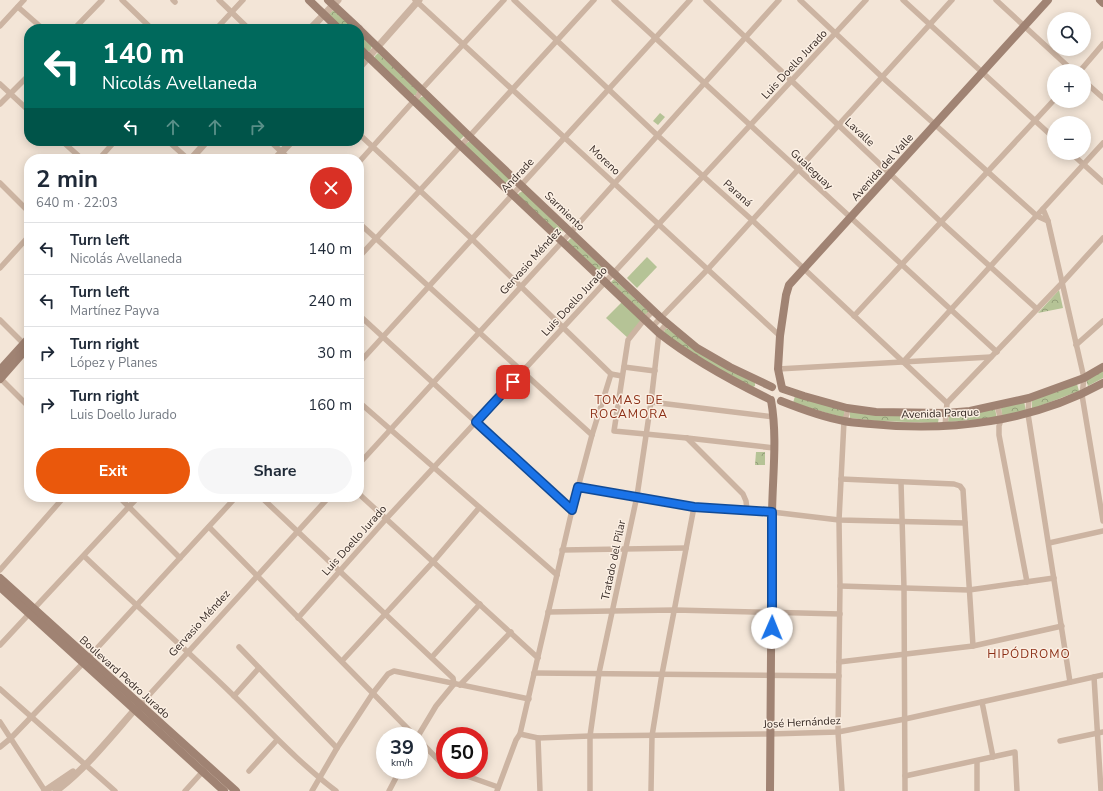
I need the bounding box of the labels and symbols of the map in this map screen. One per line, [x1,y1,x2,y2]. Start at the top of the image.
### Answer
street label: Luis Doello Jurado [758,26,831,102]
street label: Lavalle [842,115,878,150]
street label: Avenida del Valle [848,130,917,204]
street label: Moreno [586,142,624,179]
street label: Gualeguay [787,146,836,193]
street label: Andrade [497,155,537,196]
street label: Paraná [720,176,756,211]
street label: Sarmiento [541,188,588,234]
street label: Gervasio Méndez [496,225,564,298]
street label: Luis Doello Jurado [538,263,611,339]
pin [496,365,530,399]
district label: TOMAS DE ROCAMORA [590,392,668,422]
street label: Avenida Parque [901,405,979,422]
street label: Luis Doello Jurado [319,502,390,579]
street label: Tratado del Pilar [598,519,629,601]
street label: Gervasio Méndez [165,587,233,660]
position arrow [751,607,793,649]
street label: Boulevard Pedro Jurado [76,633,173,722]
district label: HIPÓDROMO [987,646,1071,662]
street label: José Hernández [762,713,841,732]
speed limit sign: 50 [436,727,488,779]

